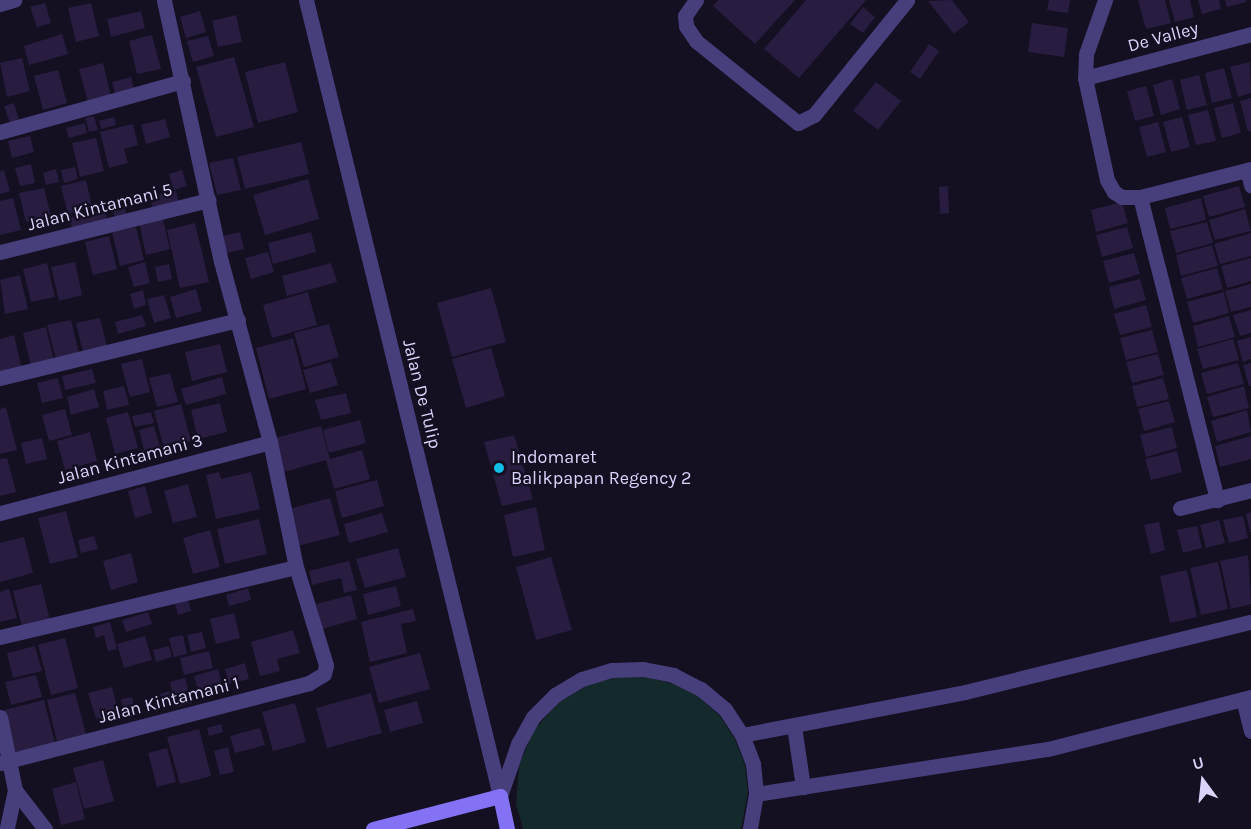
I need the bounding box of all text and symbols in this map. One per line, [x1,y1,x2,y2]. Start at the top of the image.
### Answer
street label: De Valley [1125,17,1201,57]
street label: Jalan Kintamani 5 [25,179,175,235]
street label: Jalan De Tulip [398,337,446,451]
street label: Jalan Kintamani 3 [55,429,205,489]
place label: Indomaret Balikpapan Regency 2 [511,447,692,490]
marker: Indomaret Balikpapan Regency 2 [492,461,506,475]
street label: Jalan Kintamani 1 [96,672,242,728]
north arrow [1173,751,1233,811]
text: U [1190,753,1206,774]

